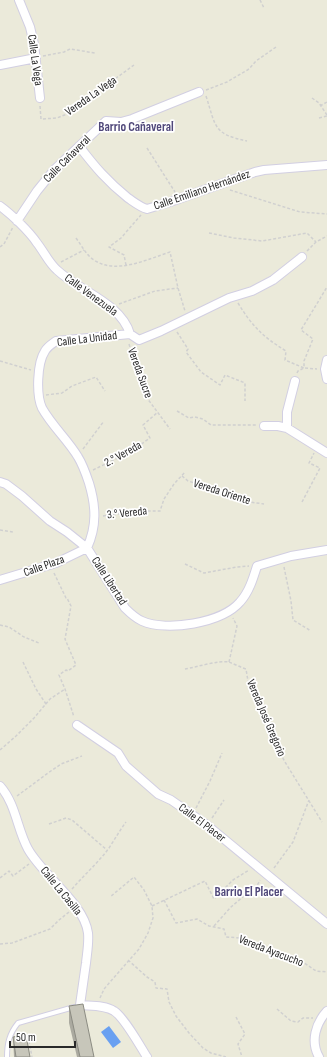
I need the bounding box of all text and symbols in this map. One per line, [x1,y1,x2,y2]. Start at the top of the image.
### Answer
street label: Calle La Vega [24,33,46,87]
street label: Vereda La Vega [62,73,120,119]
district label: Barrio Cañaveral [98,119,174,135]
street label: Calle Cañaveral [40,132,94,186]
street label: Calle Emiliano Hernández [152,166,253,214]
street label: Calle Venezuela [61,271,121,320]
street label: Calle La Unidad [56,328,118,350]
street label: Vereda Sucre [124,346,156,400]
street label: 2.° Vereda [102,438,145,470]
street label: Vereda Oriente [191,476,253,508]
street label: 3.° Vereda [106,503,148,523]
street label: Calle Plaza [22,552,67,580]
street label: Calle Libertad [88,554,130,608]
street label: Vereda José Gregorio [243,677,289,759]
street label: Calle El Placer [175,800,229,846]
street label: Calle La Casilla [37,864,85,919]
district label: Barrio El Placer [214,884,284,900]
street label: Vereda Ayacucho [236,932,306,970]
scale bar [10,1023,75,1049]
text: 50 m [16,1030,36,1045]

